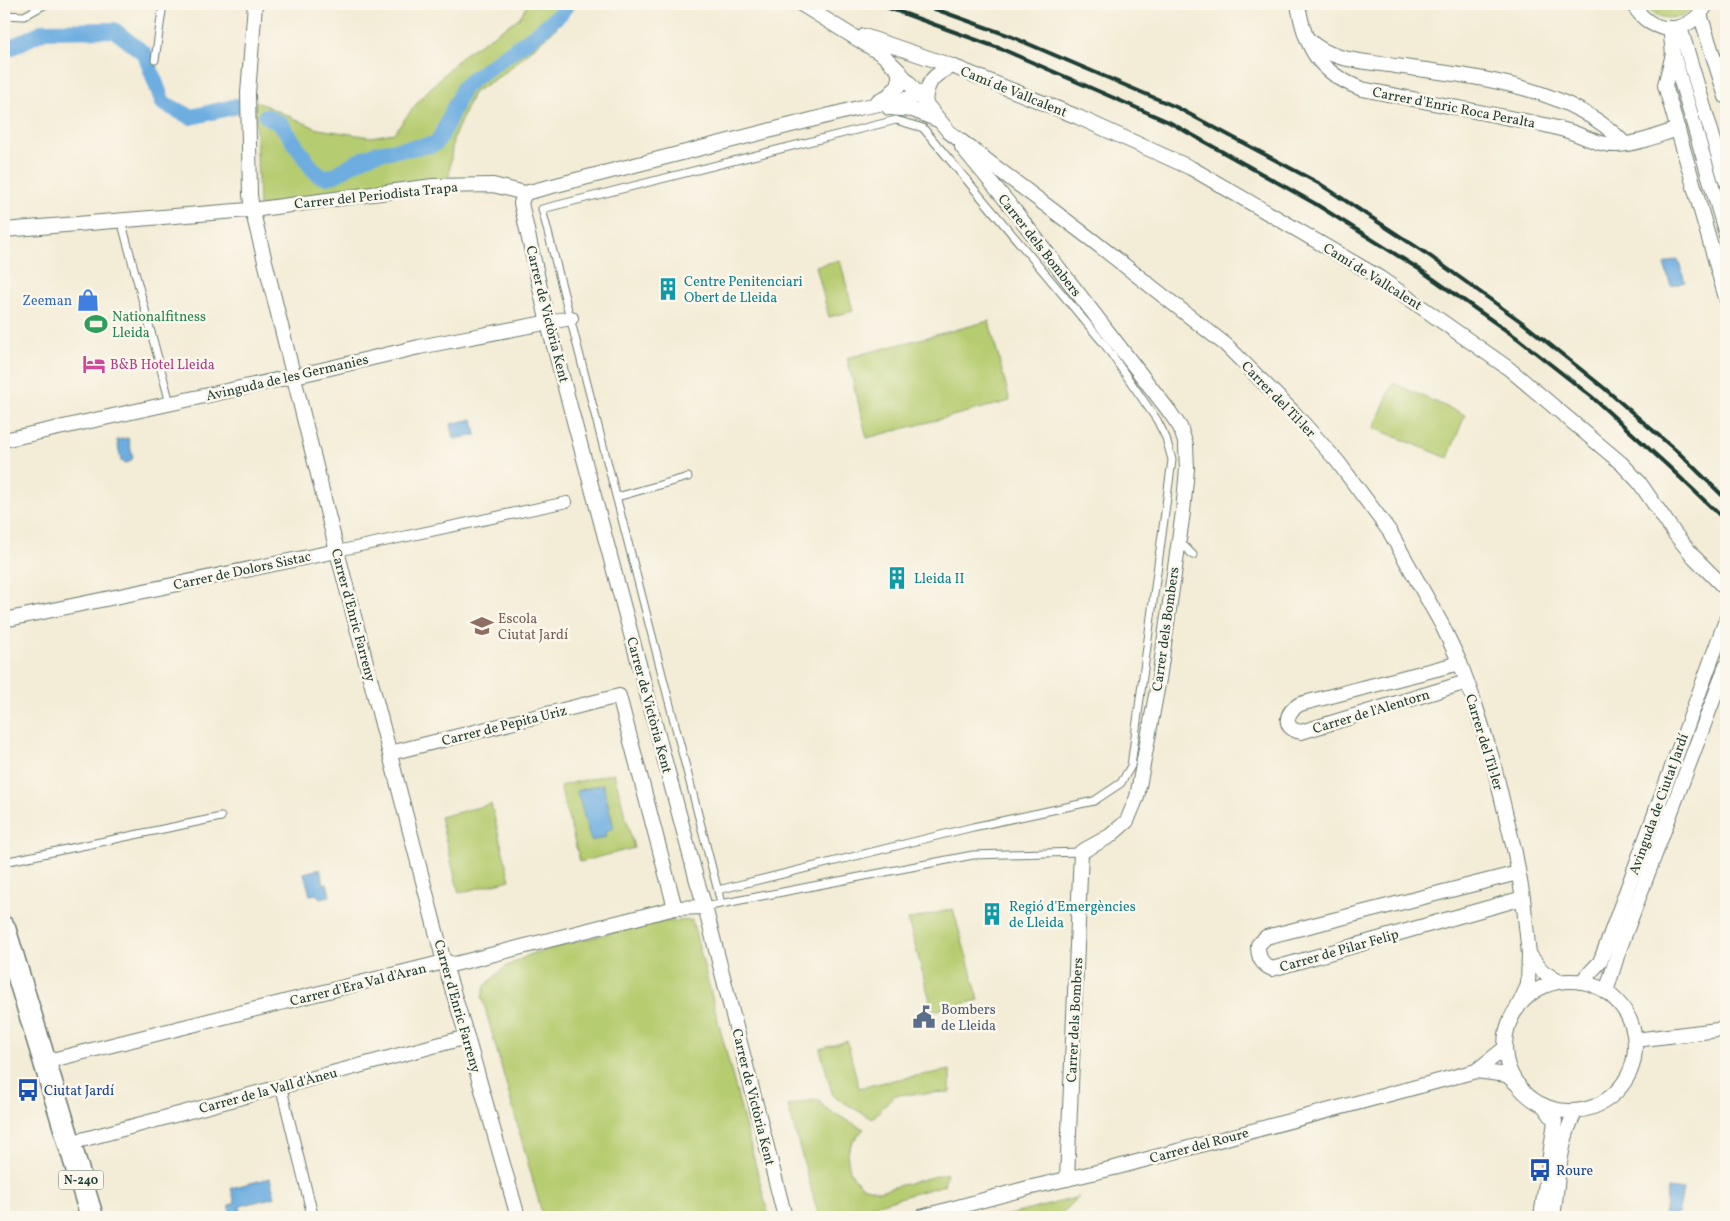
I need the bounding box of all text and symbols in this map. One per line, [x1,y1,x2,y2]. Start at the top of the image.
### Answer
street label: Camí de Vallcalent [957,62,1070,122]
street label: Carrer d'Enric Roca Peralta [1371,83,1537,134]
street label: Carrer del Periodista Trapa [293,178,459,215]
street label: Carrer dels Bombers [993,191,1085,301]
street label: Camí de Vallcalent [1319,239,1425,315]
street label: Carrer de Victòria Kent [520,244,573,385]
place label: Centre Penitenciari Obert de Lleida [684,273,803,308]
building icon: Centre Penitenciari Obert de Lleida [655,276,681,302]
shop icon: Zeeman [75,287,101,313]
place label: Zeeman [22,292,72,311]
place label: Nationalfitness Lleida [112,308,206,343]
sports icon: Nationalfitness Lleida [83,311,109,337]
hotel icon: B&B Hotel Lleida [81,351,107,377]
street label: Avinguda de les Germanies [204,351,370,406]
place label: B&B Hotel Lleida [110,356,215,375]
street label: Carrer del Til·ler [1236,358,1319,443]
street label: Carrer d'Enric Farreny [326,547,380,685]
street label: Carrer de Dolors Sistac [172,548,313,595]
building icon: Lleida II [884,565,910,591]
street label: Carrer dels Bombers [1148,566,1185,693]
place label: Lleida II [914,570,964,589]
place label: Escola Ciutat Jardí [498,610,569,645]
school or university icon: Escola Ciutat Jardí [469,613,495,639]
street label: Carrer de Victòria Kent [621,635,676,776]
street label: Carrer de l'Alentorn [1311,686,1432,739]
street label: Carrer del Til·ler [1460,692,1507,793]
street label: Carrer de Pepita Uriz [440,702,569,751]
street label: Avinguda de Ciutat Jardí [1625,730,1694,878]
place label: Regió d'Emergències de Lleida [1009,898,1136,933]
building icon: Regió d'Emergències de Lleida [979,901,1005,927]
street label: Carrer de Pilar Felip [1278,925,1401,978]
street label: Carrer d'Enric Farreny [428,938,485,1076]
street label: Carrer dels Bombers [1063,957,1088,1083]
street label: Carrer d'Era Val d'Aran [288,959,429,1012]
place label: Bombers de Lleida [941,1001,996,1036]
public building icon: Bombers de Lleida [911,1004,937,1030]
street label: Carrer de Victòria Kent [726,1027,779,1168]
street label: Carrer de la Vall d'Àneu [197,1063,340,1119]
bus stop icon: Ciutat Jardí [15,1077,41,1103]
place label: Ciutat Jardí [44,1082,115,1101]
street label: Carrer del Roure [1148,1124,1251,1169]
bus stop icon: Roure [1527,1157,1553,1183]
place label: Roure [1556,1162,1594,1181]
road number: N-240 [58,1170,104,1190]

